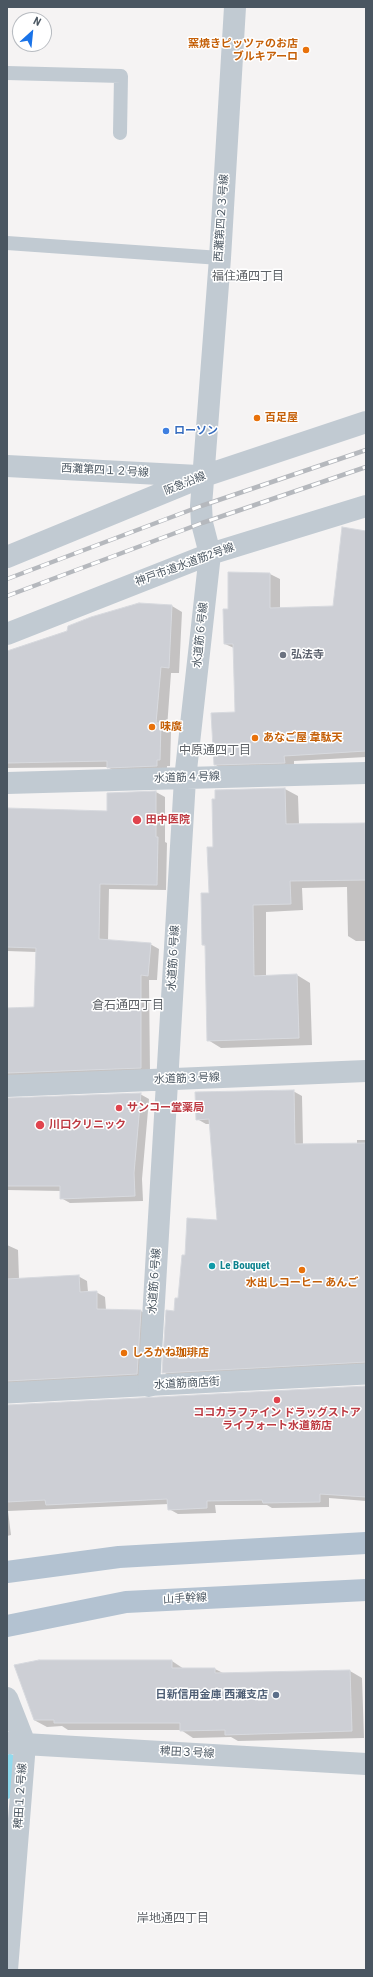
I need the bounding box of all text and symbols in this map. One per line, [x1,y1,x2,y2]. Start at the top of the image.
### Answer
north arrow [12,12,52,52]
text: N [31,14,43,29]
place label: 窯焼きピッツァのお店 ブルキアーロ [188,37,298,63]
marker: 窯焼きピッツァのお店 ブルキアーロ [301,45,311,55]
street label: 西灘第四２３号線 [212,174,232,262]
district label: 福住通四丁目 [212,270,284,284]
place label: 百足屋 [265,411,298,425]
marker: 百足屋 [252,413,262,423]
place label: ローソン [174,424,218,438]
marker: ローソン [161,426,171,436]
street label: 西灘第四１２号線 [61,462,149,480]
street label: 阪急沿線 [162,470,208,498]
street label: 神戸市道水道筋2号線 [134,541,236,589]
street label: 水道筋６号線 [191,601,211,669]
place label: 弘法寺 [291,648,324,662]
marker: 弘法寺 [278,650,288,660]
place label: 味廣 [160,720,182,734]
marker: 味廣 [147,722,157,732]
place label: あなご屋 韋駄天 [263,731,343,745]
marker: あなご屋 韋駄天 [250,733,260,743]
district label: 中原通四丁目 [179,744,251,758]
street label: 水道筋４号線 [154,770,220,786]
place label: 田中医院 [146,813,190,827]
marker: 田中医院 [131,814,143,826]
street label: 水道筋６号線 [166,925,182,991]
district label: 倉石通四丁目 [92,999,164,1013]
street label: 水道筋３号線 [154,1071,220,1087]
place label: サンコー堂薬局 [127,1101,204,1115]
marker: サンコー堂薬局 [114,1103,124,1113]
place label: 川口クリニック [49,1118,126,1132]
marker: 川口クリニック [34,1119,46,1131]
street label: 水道筋６号線 [146,1248,164,1314]
place label: Le Bouquet [220,1259,270,1273]
marker: Le Bouquet [207,1261,217,1271]
marker: 水出しコーヒー あんご [297,1265,307,1275]
place label: 水出しコーヒー あんご [246,1276,358,1290]
place label: しろかね珈琲店 [132,1346,209,1360]
marker: しろかね珈琲店 [119,1348,129,1358]
street label: 水道筋商店街 [154,1376,220,1392]
marker: ココカラファイン ドラッグストア ライフォート水道筋店 [272,1395,282,1405]
place label: ココカラファイン ドラッグストア ライフォート水道筋店 [193,1406,361,1432]
street label: 山手幹線 [163,1591,207,1607]
place label: 日新信用金庫 西灘支店 [155,1688,268,1702]
marker: 日新信用金庫 西灘支店 [271,1690,281,1700]
street label: 稗田３号線 [159,1745,215,1761]
street label: 稗田１２号線 [12,1763,30,1829]
district label: 岸地通四丁目 [137,1912,209,1926]

